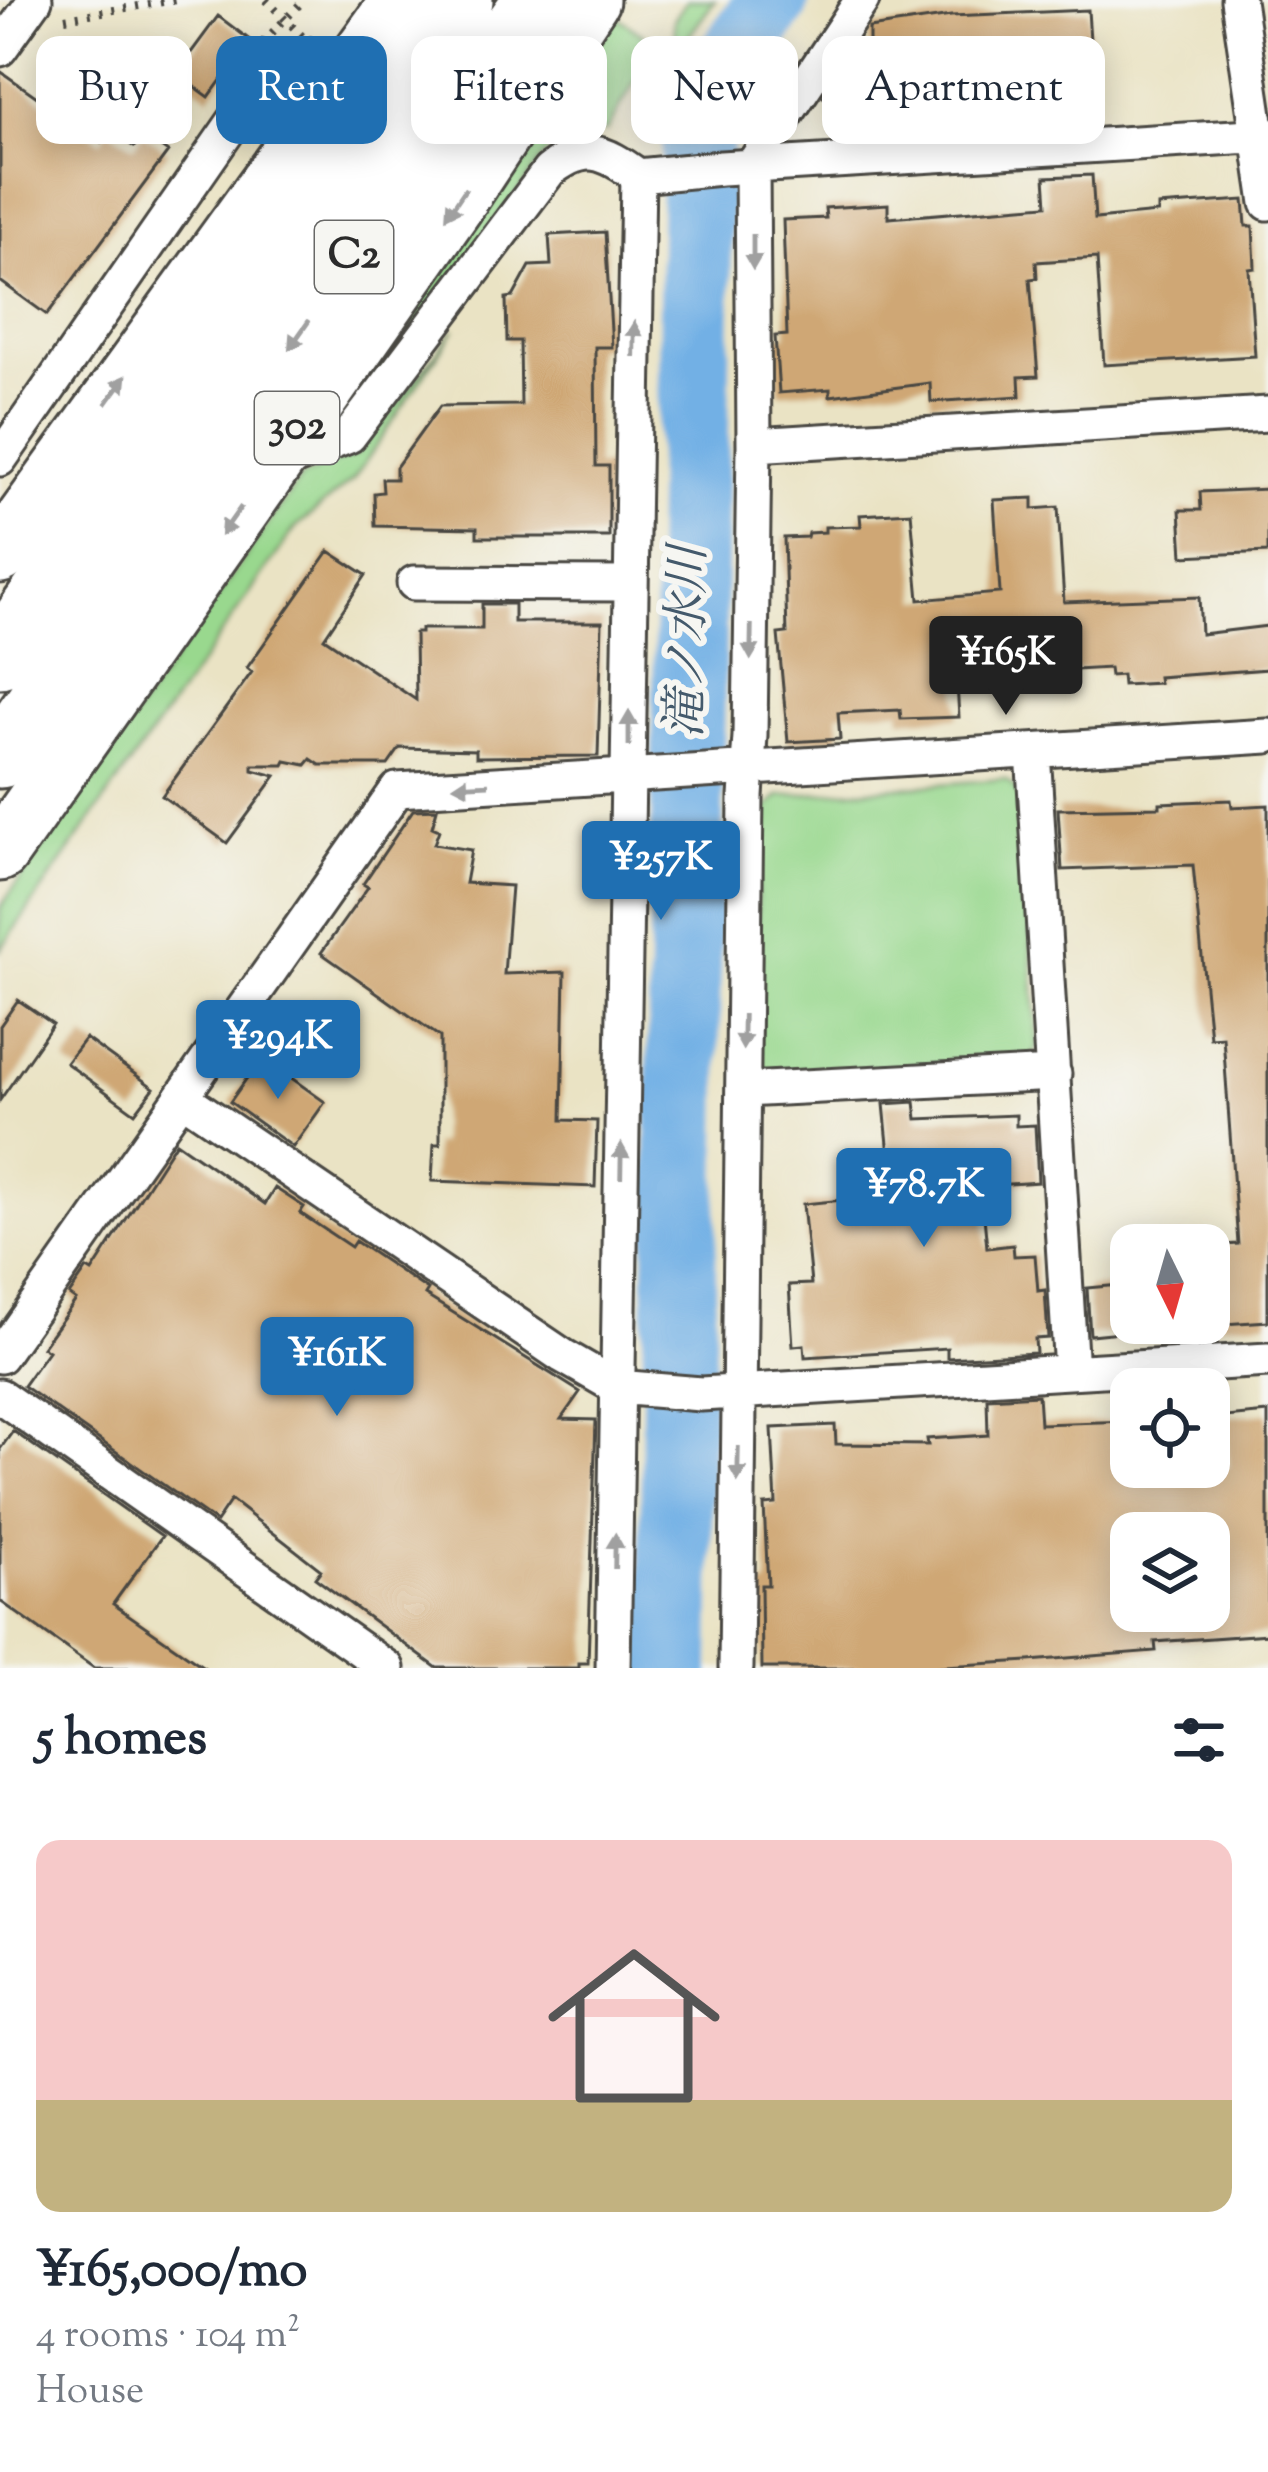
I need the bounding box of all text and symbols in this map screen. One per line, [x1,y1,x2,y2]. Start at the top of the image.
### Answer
chip: Buy [36,36,192,144]
chip: Rent [216,36,387,144]
chip: Filters [411,36,607,144]
chip: New [631,36,798,144]
chip: Apartment [822,36,1105,144]
one-way arrow [445,186,468,219]
road number: C2 [315,221,393,293]
one-way arrow [743,234,763,272]
one-way arrow [288,319,311,352]
one-way arrow [625,319,644,357]
one-way arrow [104,374,128,406]
road number: 302 [255,392,339,464]
one-way arrow [220,505,243,537]
water label: 滝ノ水川 [654,540,726,739]
pin: ¥165K [922,616,1090,718]
one-way arrow [742,624,761,662]
text: ¥165K [956,627,1056,683]
one-way arrow [619,709,639,747]
one-way arrow [452,776,489,795]
pin: ¥257K [577,821,745,923]
text: ¥257K [609,832,713,888]
pin: ¥294K [194,1000,362,1102]
text: ¥294K [223,1011,333,1067]
one-way arrow [733,1014,753,1052]
one-way arrow [611,1141,630,1179]
pin: ¥78.7K [826,1148,1022,1250]
text: ¥78.7K [863,1159,985,1215]
north arrow [1110,1224,1230,1344]
map controls [1110,1224,1230,1632]
pin: ¥161K [253,1317,421,1419]
text: ¥161K [288,1328,386,1384]
button: locate [1110,1368,1230,1488]
one-way arrow [728,1446,748,1484]
button: layers [1110,1512,1230,1632]
one-way arrow [605,1531,624,1569]
text: 5 homes [36,1704,207,1777]
icon: filters [1166,1707,1232,1773]
icon: home [526,1918,742,2134]
text: ¥165,000/mo [36,2236,307,2309]
text: 4 rooms · 104 m² [36,2309,300,2365]
text: House [36,2365,144,2421]

